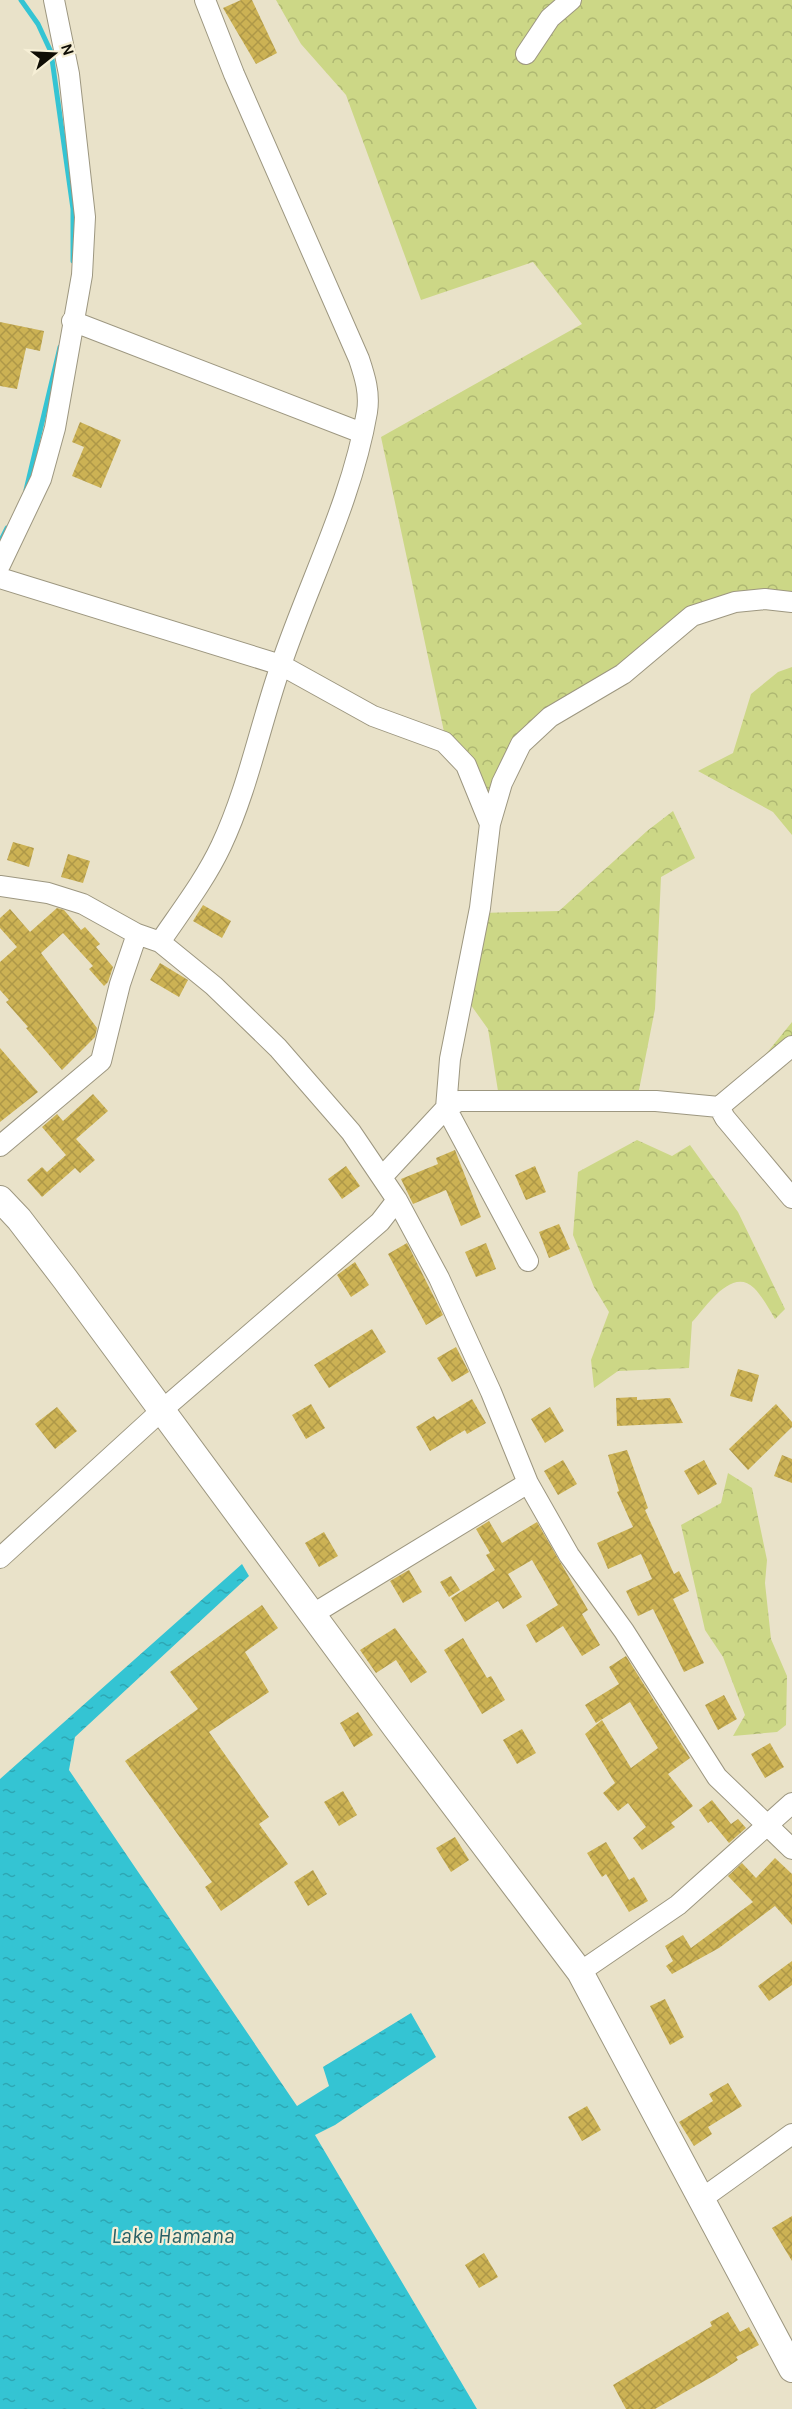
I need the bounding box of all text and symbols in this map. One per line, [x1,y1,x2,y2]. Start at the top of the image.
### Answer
north arrow [24,24,84,84]
text: N [57,41,79,58]
water label: Lake Hamana [111,2223,235,2249]

